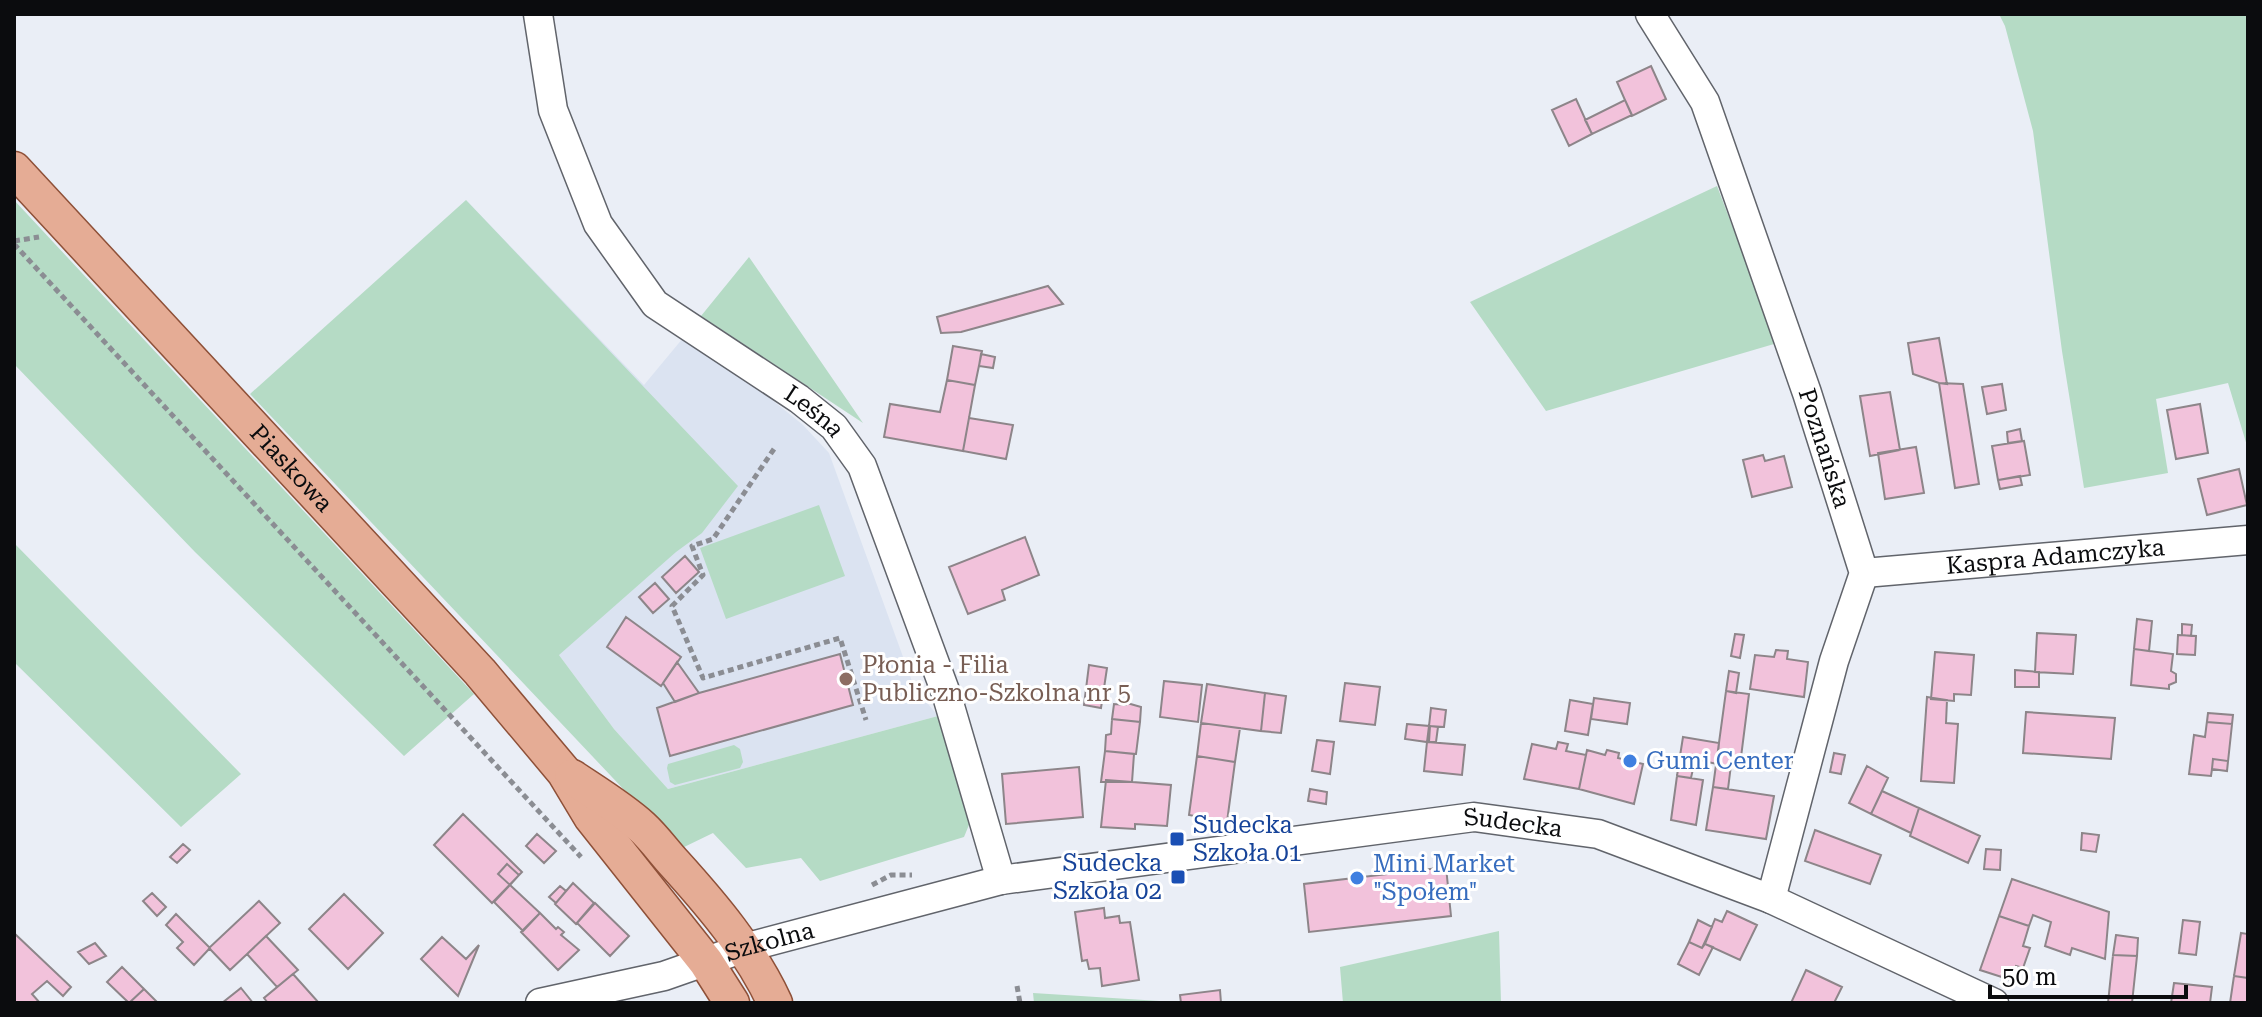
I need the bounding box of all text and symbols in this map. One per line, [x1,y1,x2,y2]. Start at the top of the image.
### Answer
street label: Leśna [779,379,850,442]
street label: Poznańska [1792,385,1856,511]
street label: Piaskowa [244,419,339,518]
street label: Kaspra Adamczyka [1945,533,2166,580]
place label: Płonia - Filia Publiczno-Szkolna nr 5 [862,651,1131,707]
marker: Płonia - Filia Publiczno-Szkolna nr 5 [837,670,855,688]
place label: Gumi Center [1646,747,1794,775]
marker: Gumi Center [1621,752,1639,770]
street label: Sudecka [1462,803,1564,843]
place label: Sudecka Szkoła 01 [1193,811,1302,867]
marker: Sudecka Szkoła 01 [1168,830,1186,848]
place label: Sudecka Szkoła 02 [1053,849,1162,905]
place label: Mini Market "Społem" [1373,850,1515,906]
marker: Sudecka Szkoła 02 [1169,868,1187,886]
marker: Mini Market "Społem" [1348,869,1366,887]
street label: Szkolna [721,916,817,968]
scale bar [1990,949,2186,999]
text: 50 m [2002,963,2057,991]

